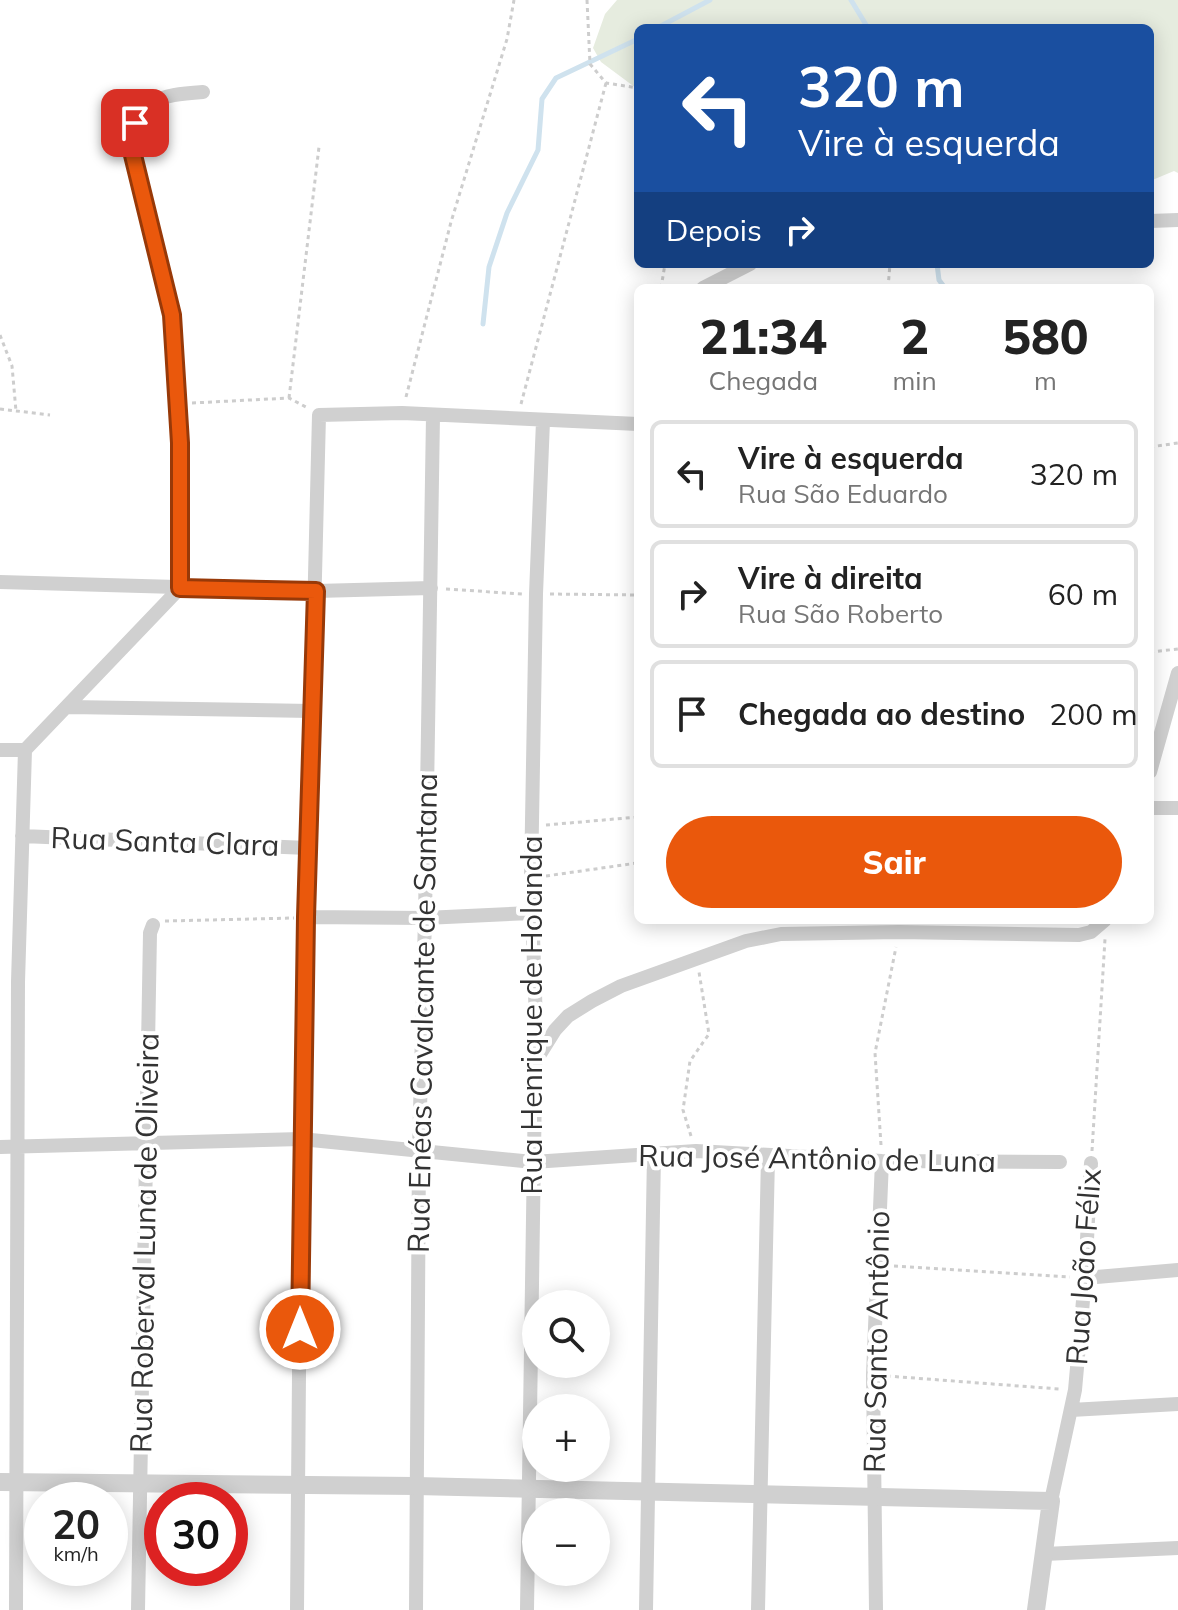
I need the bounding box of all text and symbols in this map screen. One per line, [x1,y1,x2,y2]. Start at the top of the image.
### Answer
text: 320 m [798,51,965,121]
icon: left [666,56,770,160]
pin [101,89,169,157]
icon: arrive [113,101,157,145]
text: Vire à esquerda [798,120,1060,165]
icon: right [778,208,822,252]
text: Depois [666,211,762,249]
text: 21:34 [699,306,827,366]
text: 2 [900,306,929,366]
text: 580 [1002,306,1089,366]
text: Chegada [708,364,818,397]
text: min [893,364,937,397]
text: m [1034,364,1057,397]
text: Vire à esquerda [738,439,964,477]
icon: left [670,452,714,496]
text: 320 m [1030,455,1118,493]
text: Rua São Eduardo [738,477,948,510]
text: Vire à direita [738,559,923,597]
icon: right [670,572,714,616]
text: 60 m [1048,575,1118,613]
text: Rua São Roberto [738,597,943,630]
icon: arrive [670,692,714,736]
text: Chegada ao destino [738,695,1025,733]
text: 200 m [1049,695,1137,733]
street label: Rua Enéas Cavalcante de Santana [399,773,445,1253]
button: Sair [666,816,1122,908]
street label: Rua Santa Clara [50,818,280,864]
street label: Rua Henrique de Holanda [512,835,550,1195]
street label: Rua Roberval Luna de Oliveira [121,1032,167,1454]
street label: Rua José Antônio de Luna [638,1136,996,1180]
street label: Rua João Félix [1057,1167,1109,1366]
street label: Rua Santo Antônio [855,1210,897,1474]
position arrow [258,1287,342,1371]
map controls [522,1290,610,1586]
button: search [522,1290,610,1378]
button: + [522,1394,610,1482]
speed limit sign: 30 [144,1482,248,1586]
button: − [522,1498,610,1586]
text: 20 [52,1499,100,1549]
text: km/h [53,1541,99,1566]

